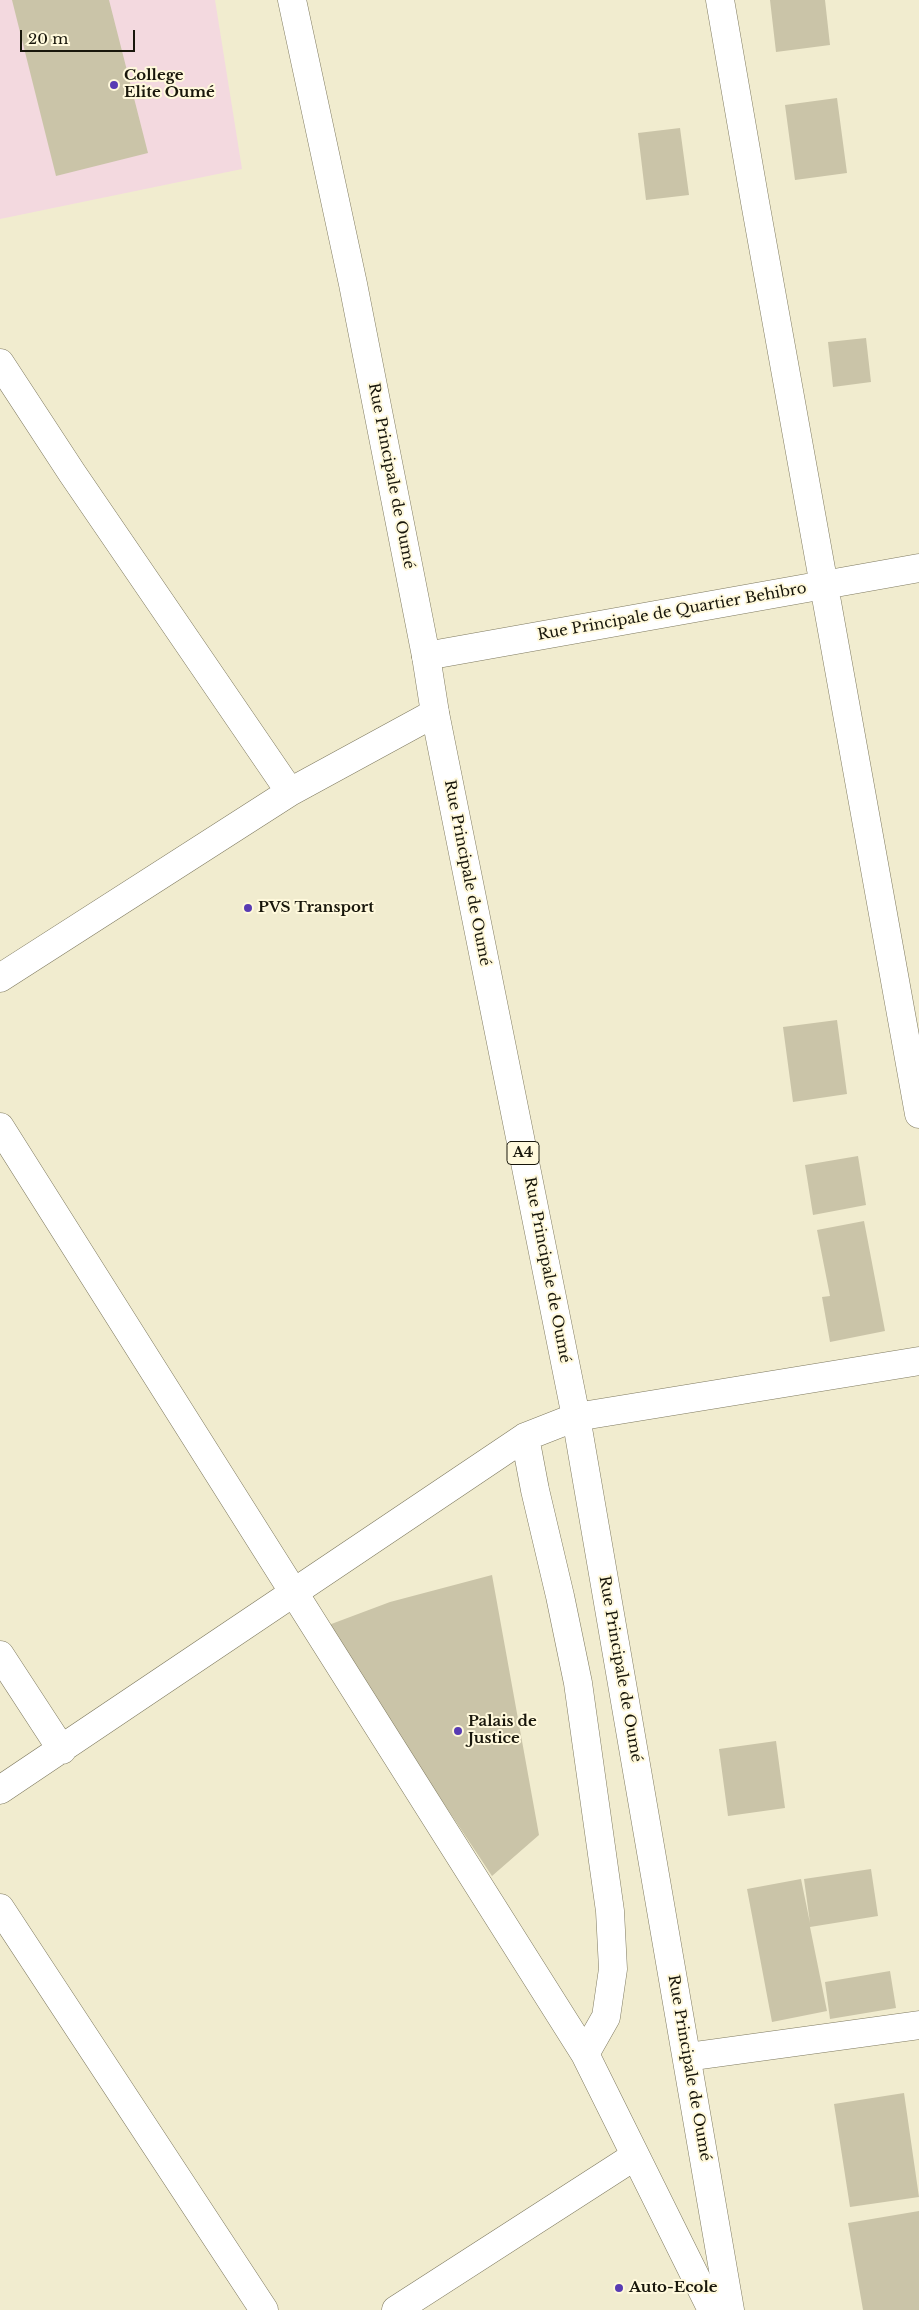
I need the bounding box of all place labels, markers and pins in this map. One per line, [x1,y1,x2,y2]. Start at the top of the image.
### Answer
place label: College Elite Oumé [124,67,215,102]
marker: College Elite Oumé [108,79,120,91]
place label: PVS Transport [258,899,374,917]
marker: PVS Transport [242,902,254,914]
place label: Palais de Justice [468,1713,537,1748]
marker: Palais de Justice [452,1725,464,1737]
place label: Auto-Ecole [629,2279,718,2297]
marker: Auto-Ecole [613,2282,625,2294]

